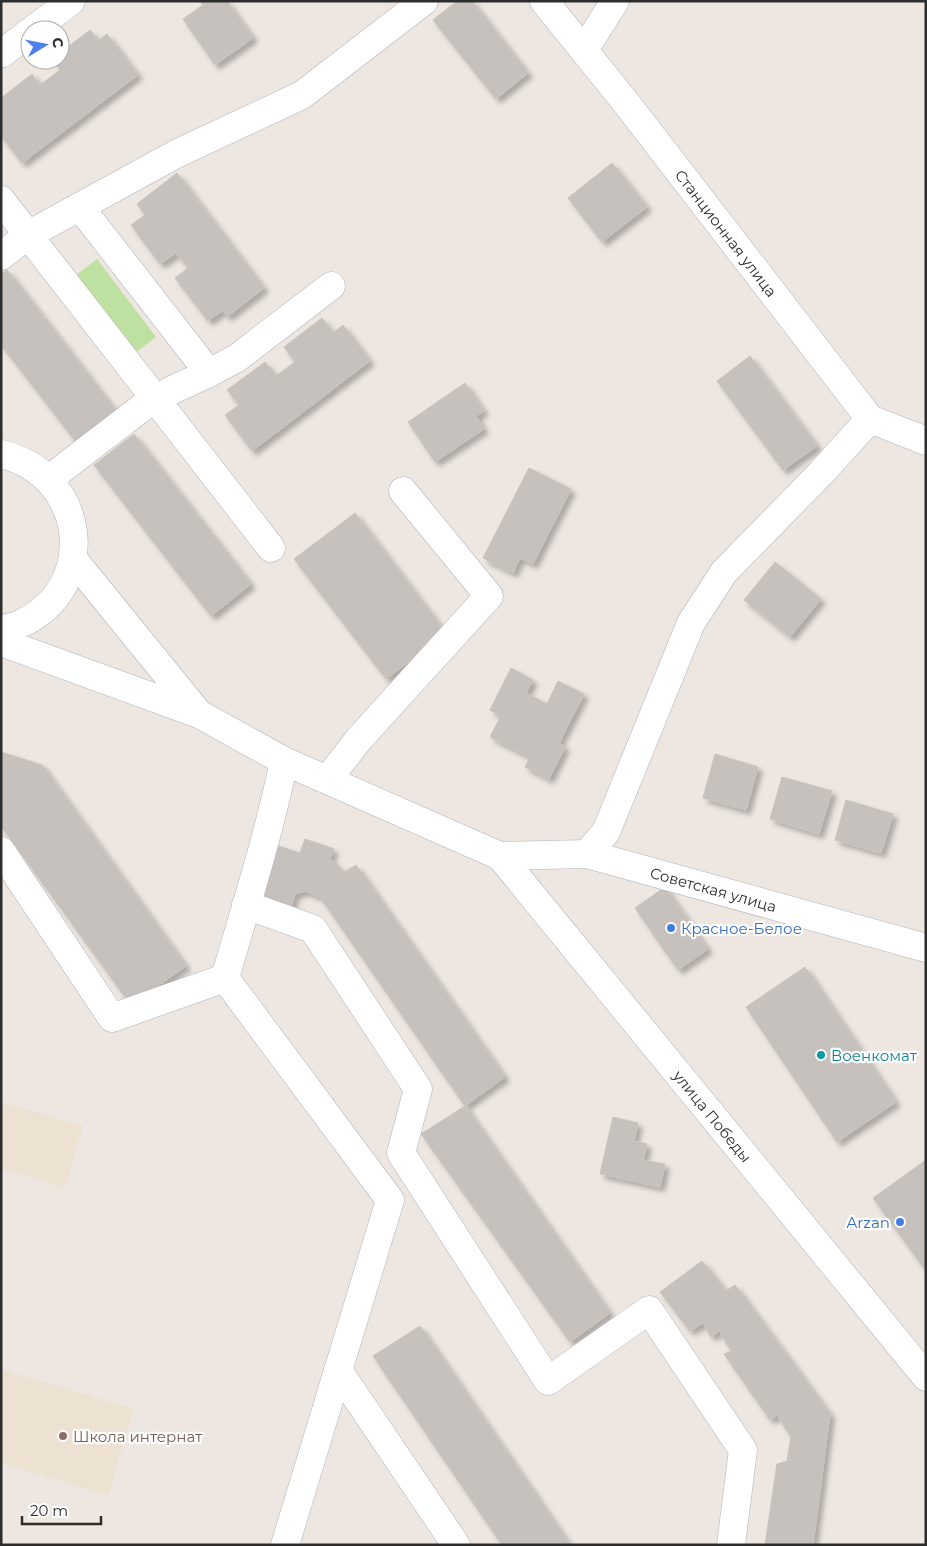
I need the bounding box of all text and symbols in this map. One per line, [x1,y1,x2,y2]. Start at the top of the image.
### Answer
north arrow [20,20,70,70]
text: С [48,36,68,49]
street label: Станционная улица [671,165,781,300]
street label: Советская улица [648,862,779,916]
place label: Красное-Белое [681,919,802,938]
marker: Красное-Белое [665,922,677,934]
place label: Военкомат [831,1046,918,1065]
marker: Военкомат [815,1049,827,1061]
street label: улица Победы [669,1065,756,1166]
place label: Arzan [847,1213,890,1232]
marker: Arzan [894,1216,906,1228]
place label: Школа интернат [73,1427,203,1446]
marker: Школа интернат [57,1430,69,1442]
scale bar [22,1494,101,1526]
text: 20 m [30,1501,68,1520]

